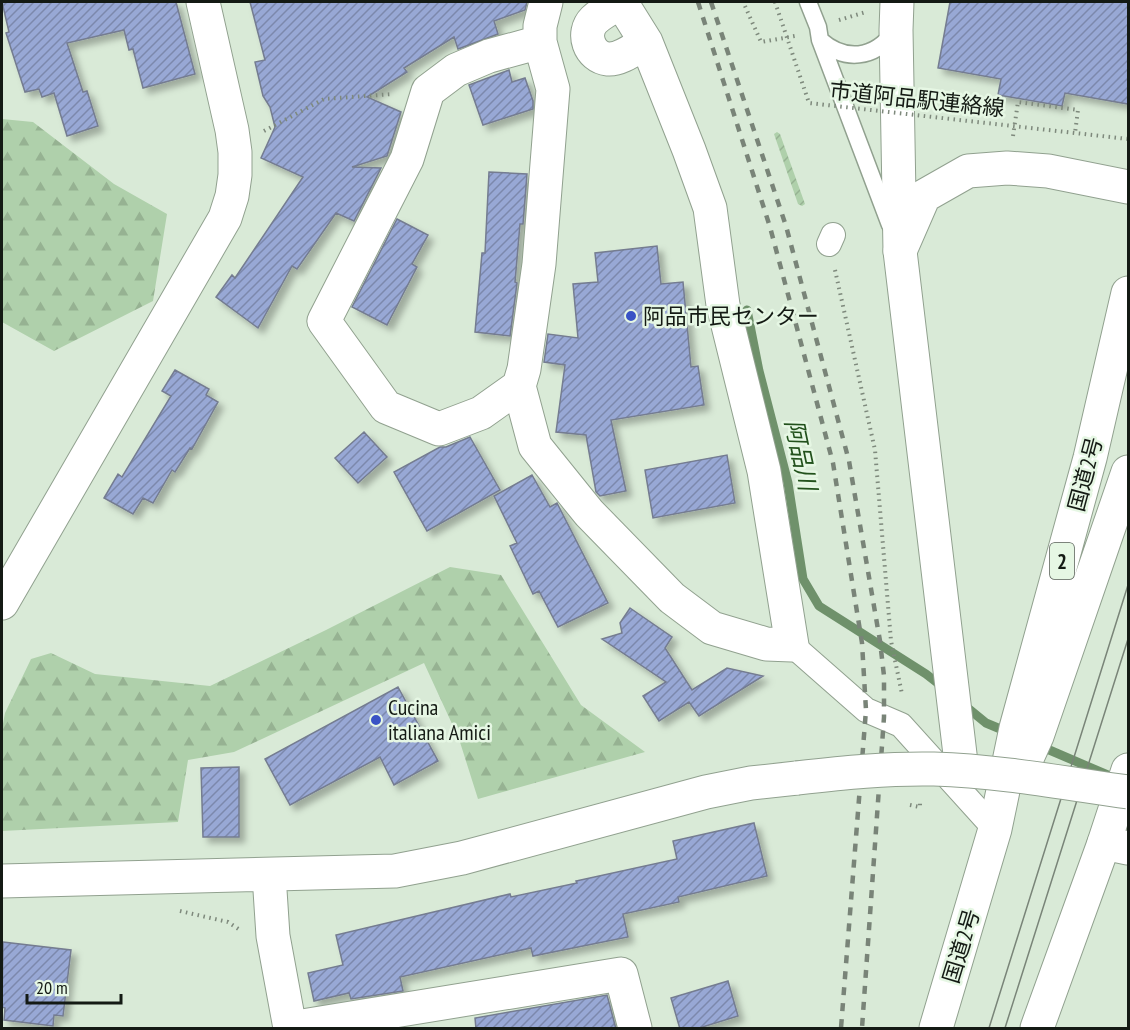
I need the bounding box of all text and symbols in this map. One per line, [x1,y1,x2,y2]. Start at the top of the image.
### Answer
street label: 市道阿品駅連絡線 [828,76,1006,122]
place label: 阿品市民センター [643,302,819,330]
marker: 阿品市民センター [624,309,638,323]
water label: 阿品川 [778,417,824,496]
street label: 国道2号 [1062,434,1108,514]
road number: 2 [1050,543,1074,579]
place label: Cucina italiana Amici [388,693,491,746]
marker: Cucina italiana Amici [369,713,383,727]
street label: 国道2号 [937,906,985,986]
scale bar [27,967,122,1005]
text: 20 m [36,976,68,999]

